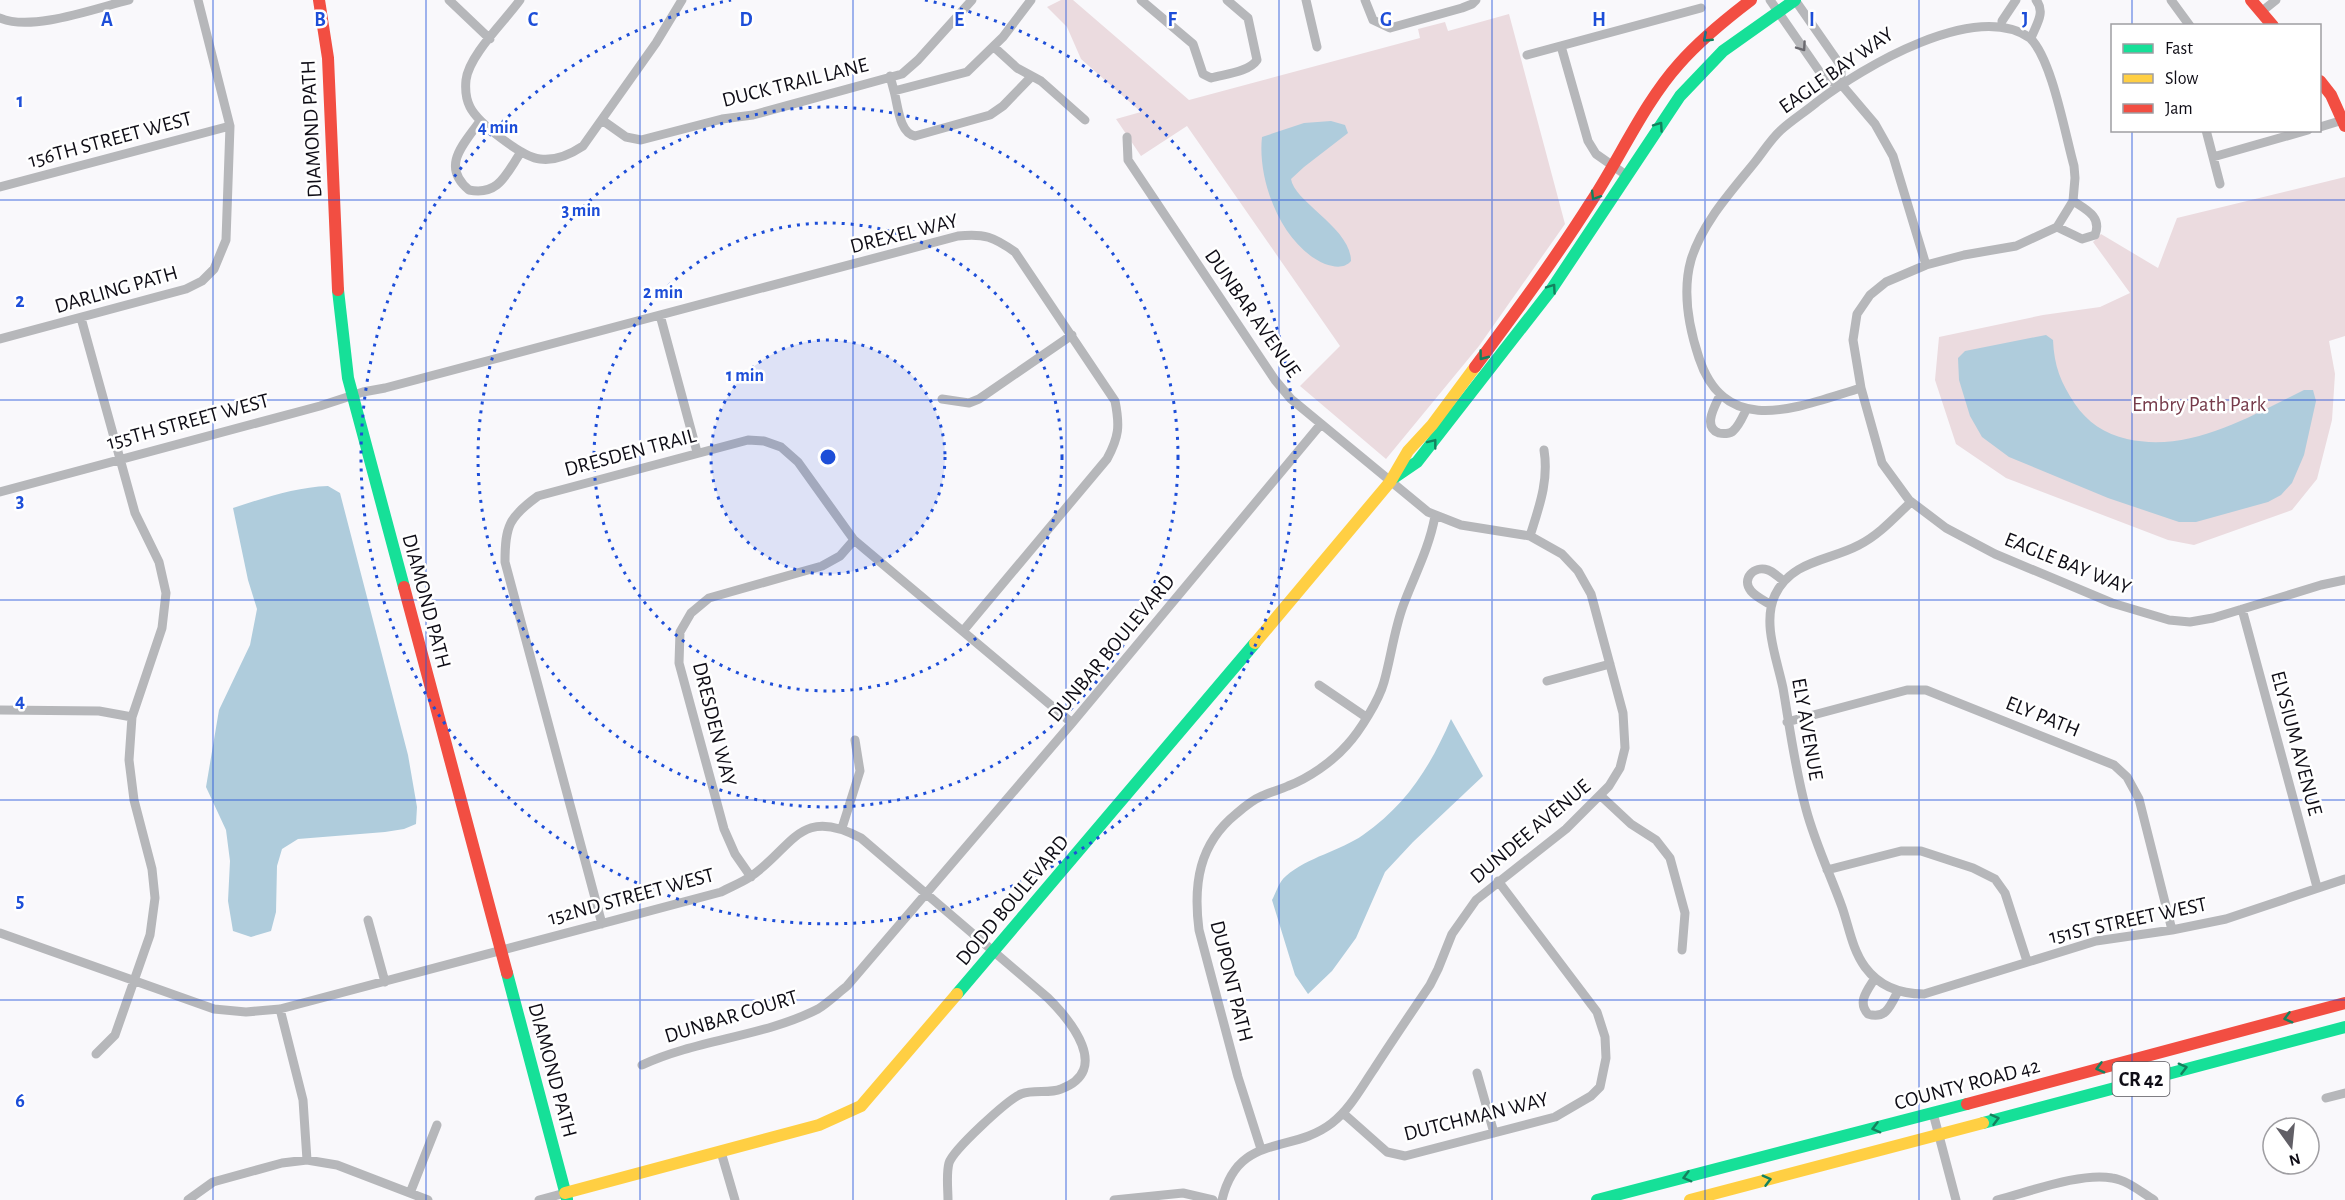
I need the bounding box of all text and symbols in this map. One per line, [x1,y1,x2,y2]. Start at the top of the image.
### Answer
text: A [101,10,113,30]
text: B [314,10,326,30]
text: C [528,10,539,30]
text: D [739,10,753,30]
text: E [954,10,964,30]
text: F [1167,10,1177,30]
text: G [1380,10,1392,30]
text: H [1592,10,1606,30]
text: I [1809,10,1815,30]
text: J [2022,10,2028,30]
street label: EAGLE BAY WAY [1775,23,1897,118]
legend [2111,24,2321,132]
one-way arrow [1703,31,1713,42]
one-way arrow [1795,40,1806,51]
text: Fast [2165,40,2193,58]
street label: DUCK TRAIL LANE [720,54,870,111]
street label: DIAMOND PATH [297,59,326,198]
text: Slow [2165,70,2198,88]
text: 1 [16,91,24,111]
text: Jam [2165,100,2193,118]
street label: 156TH STREET WEST [26,108,194,171]
text: 4 min [478,119,518,137]
one-way arrow [1652,121,1663,132]
one-way arrow [1590,190,1602,200]
text: 3 min [561,202,601,220]
street label: DREXEL WAY [848,210,960,257]
street label: DUNBAR AVENUE [1201,245,1304,381]
street label: DARLING PATH [52,262,180,317]
text: 2 min [643,284,683,302]
one-way arrow [1545,284,1556,295]
text: 2 [15,291,25,311]
one-way arrow [1479,349,1490,360]
text: 1 min [726,367,764,385]
street label: 155TH STREET WEST [105,390,272,453]
park label: Embry Path Park [2132,394,2267,415]
street label: DRESDEN TRAIL [562,425,698,480]
one-way arrow [1425,439,1436,450]
centre of rings [818,447,838,467]
text: 3 [16,491,24,511]
street label: EAGLE BAY WAY [2002,529,2134,598]
street label: DIAMOND PATH [399,532,455,671]
street label: DUNBAR BOULEVARD [1044,571,1179,726]
street label: DRESDEN WAY [689,660,740,788]
street label: ELYSIUM AVENUE [2267,669,2326,818]
street label: ELY AVENUE [1788,676,1827,782]
text: 4 [15,691,25,711]
street label: ELY PATH [2003,692,2083,741]
street label: DUNDEE AVENUE [1466,775,1594,888]
street label: DODD BOULEVARD [952,831,1073,969]
street label: 152ND STREET WEST [546,864,717,929]
text: 5 [16,891,24,911]
street label: 151ST STREET WEST [2047,893,2209,947]
street label: DUPONT PATH [1206,918,1257,1044]
street label: DUNBAR COURT [662,986,800,1047]
street label: DIAMOND PATH [525,1001,581,1140]
one-way arrow [2284,1011,2294,1023]
street label: COUNTY ROAD 42 [1892,1055,2042,1114]
one-way arrow [2095,1061,2105,1074]
road number: CR 42 [2112,1062,2170,1096]
one-way arrow [2177,1063,2188,1075]
street label: DUTCHMAN WAY [1402,1088,1551,1145]
text: 6 [15,1091,25,1111]
one-way arrow [1990,1114,2000,1127]
north arrow [2261,1116,2321,1176]
one-way arrow [1871,1121,1882,1133]
text: N [2287,1150,2302,1169]
one-way arrow [1682,1169,1692,1182]
one-way arrow [1761,1175,1772,1187]

